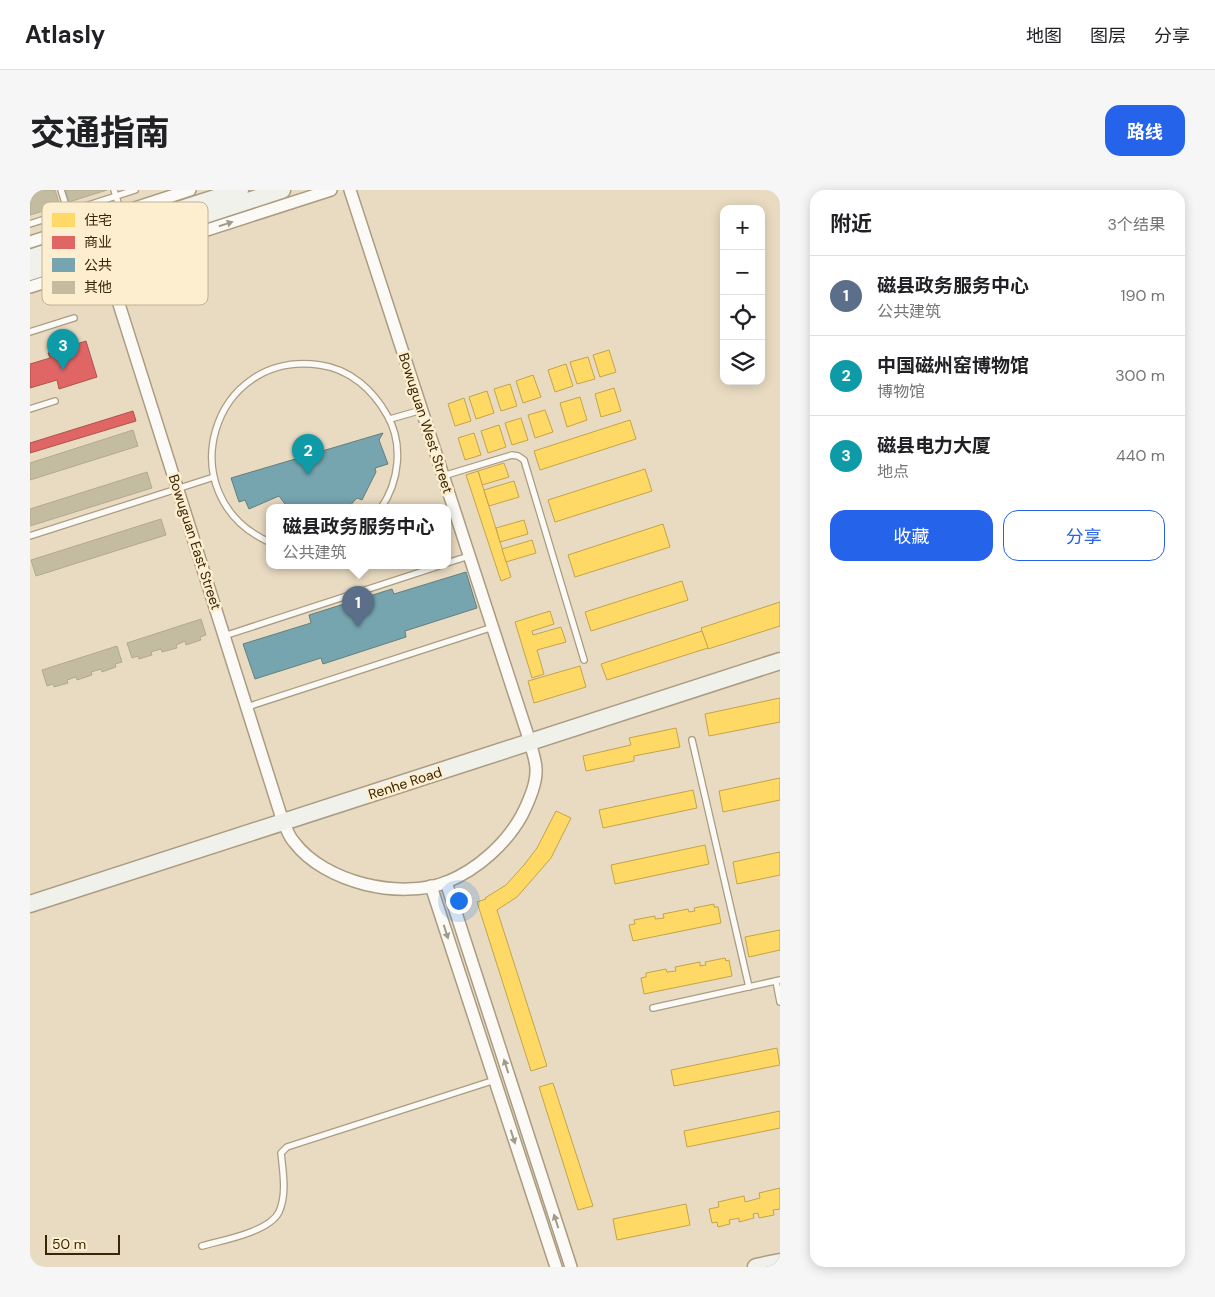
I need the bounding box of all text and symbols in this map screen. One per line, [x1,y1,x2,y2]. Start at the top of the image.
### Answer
text: Atlasly [25,19,105,50]
text: 地图 [1026,24,1062,48]
text: 图层 [1090,24,1126,48]
text: 分享 [1154,24,1190,48]
button: 路线 [1105,105,1185,156]
text: 交通指南 [30,110,170,156]
legend [42,202,208,305]
map controls [720,205,765,385]
button: + [720,205,765,250]
text: 附近 [830,210,872,238]
text: 住宅 [84,211,112,229]
text: 3个结果 [1108,214,1165,235]
one-way arrow [219,220,234,227]
text: 商业 [84,233,112,251]
button: − [720,250,765,295]
text: 公共 [84,256,112,274]
text: 磁县政务服务中心 [877,273,1029,298]
text: 其他 [84,278,112,296]
text: 1 [843,285,849,306]
text: 190 m [1121,285,1165,306]
button: locate [720,295,765,340]
text: 公共建筑 [877,301,941,322]
pin: 3 [47,329,79,370]
button: layers [720,340,765,385]
street label: Bowuguan West Street [395,350,457,496]
text: 中国磁州窑博物馆 [877,353,1029,378]
text: 2 [841,365,851,386]
text: 300 m [1115,365,1165,386]
text: 博物馆 [877,381,925,402]
text: 磁县电力大厦 [877,433,991,458]
pin: 2 [292,434,324,475]
text: 3 [841,445,851,466]
text: 440 m [1116,445,1165,466]
text: 地点 [877,461,909,482]
street label: Bowuguan East Street [165,472,225,612]
popup [266,504,451,569]
button: 收藏 [830,510,993,561]
button: 分享 [1003,510,1165,561]
text: 磁县政务服务中心 [282,514,435,539]
text: 公共建筑 [282,542,347,563]
pin: 1 [342,586,374,627]
street label: Renhe Road [366,763,444,803]
your location [446,888,472,914]
one-way arrow [443,925,451,940]
one-way arrow [501,1059,509,1074]
one-way arrow [510,1129,518,1144]
one-way arrow [552,1213,559,1228]
scale bar [45,1232,120,1255]
text: 50 m [52,1235,86,1253]

